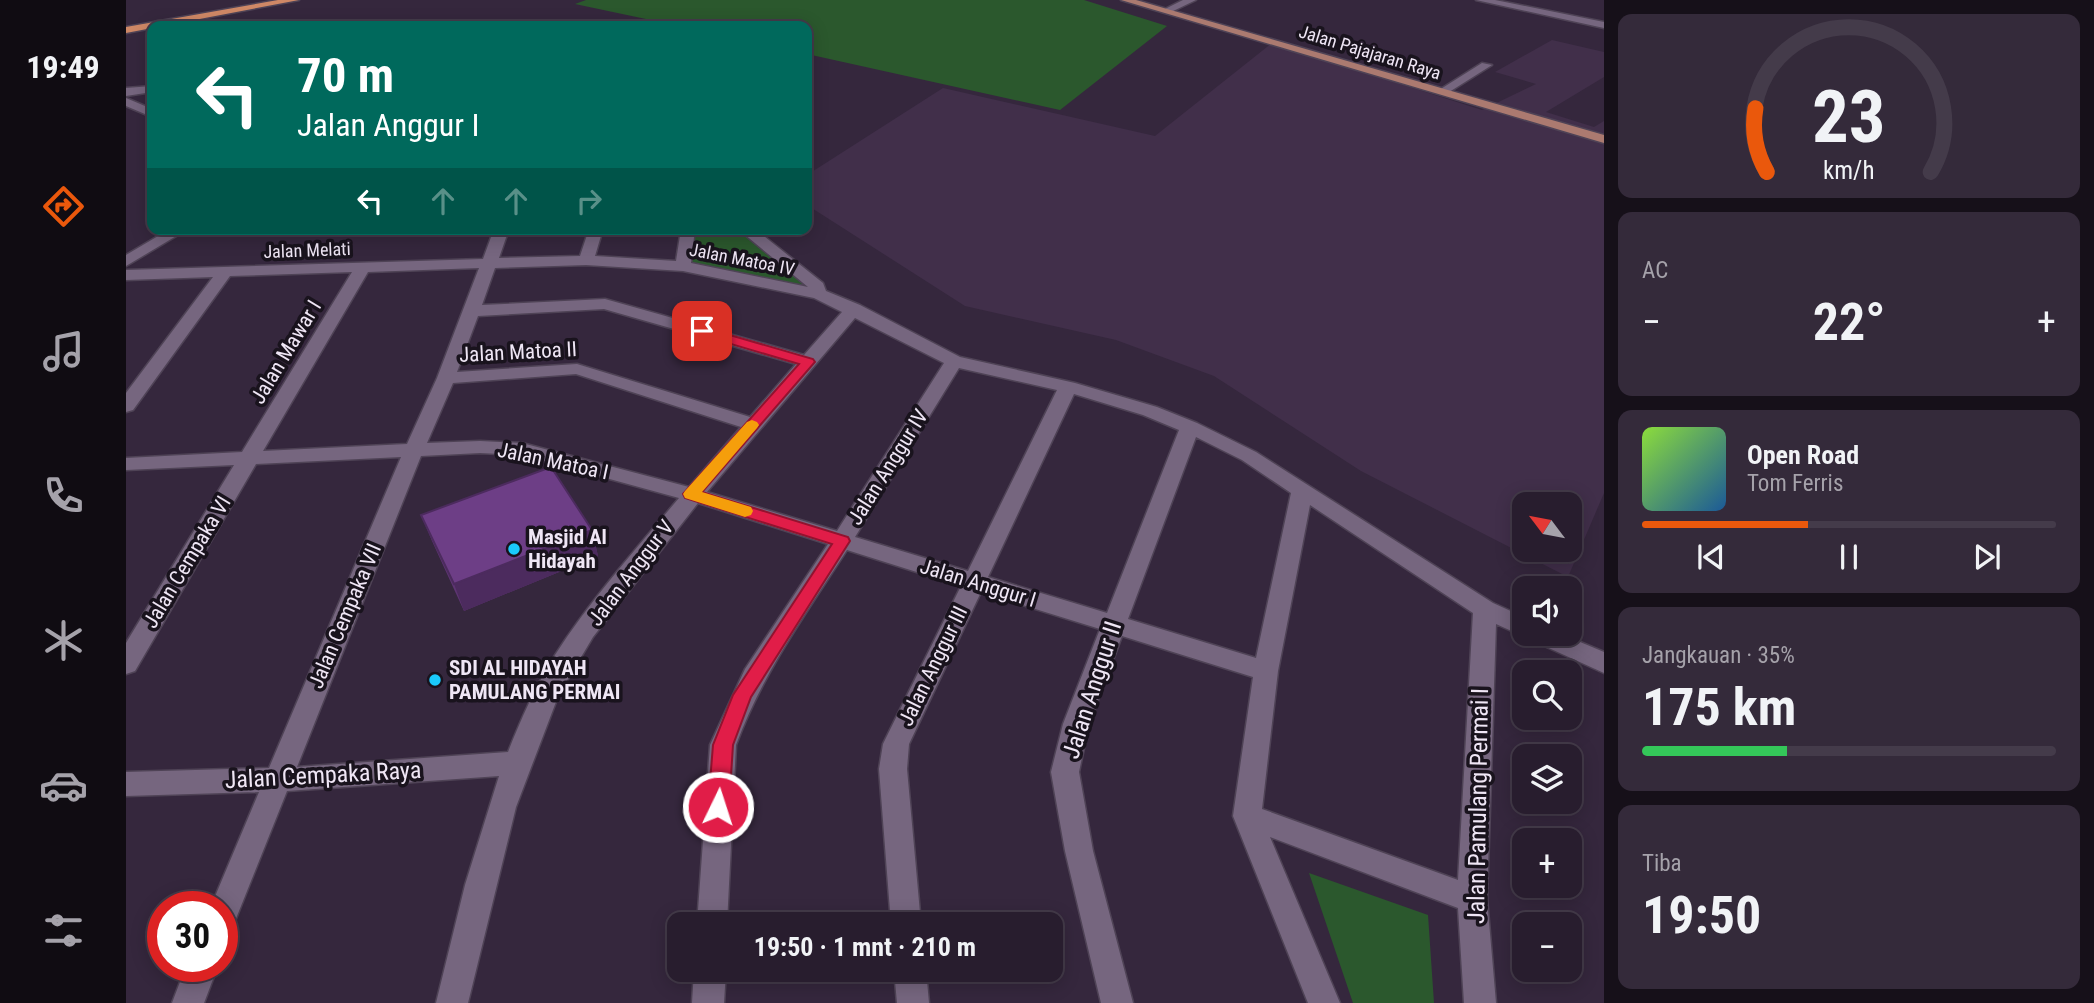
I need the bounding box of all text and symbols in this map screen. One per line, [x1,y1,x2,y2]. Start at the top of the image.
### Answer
street label: Jalan Pajajaran Raya [1296,20,1444,84]
text: 70 m [297,47,394,104]
text: 19:49 [26,48,100,86]
icon: left [182,49,273,140]
text: 23 [1812,74,1886,160]
text: Jalan Anggur I [297,106,479,144]
text: km/h [1823,156,1875,185]
icon: directions [39,182,88,231]
icon: left [351,182,389,220]
icon: ahead [424,182,462,220]
icon: ahead [497,182,535,220]
icon: right [570,182,608,220]
street label: Jalan Melati [263,238,351,262]
street label: Jalan Matoa IV [688,239,796,279]
text: AC [1642,257,1668,284]
text: 22° [1813,292,1885,353]
street label: Jalan Mawar I [246,296,326,408]
text: − [1642,300,1661,344]
text: + [2037,300,2056,344]
pin [672,301,732,361]
icon: arrive [683,312,721,350]
icon: music [39,327,88,376]
street label: Jalan Matoa II [458,337,578,367]
street label: Jalan Anggur IV [843,405,933,529]
street label: Jalan Matoa I [495,438,611,484]
text: Open Road [1747,440,1859,470]
text: Tom Ferris [1747,470,1843,497]
icon: phone [39,471,88,520]
street label: Jalan Cempaka VI [138,492,236,632]
north arrow [1512,492,1582,562]
map controls [1512,492,1582,982]
street label: Jalan Anggur V [583,515,679,631]
place label: Masjid Al Hidayah [528,525,607,573]
icon: previous [1692,538,1730,576]
icon: pause [1830,538,1868,576]
icon: next [1968,538,2006,576]
street label: Jalan Cempaka VII [304,540,386,692]
marker: Masjid Al Hidayah [506,541,522,557]
street label: Jalan Anggur I [917,554,1039,612]
button: sound [1512,576,1582,646]
street label: Jalan Anggur III [894,602,972,730]
icon: climate [39,616,88,665]
street label: Jalan Anggur II [1057,618,1127,762]
text: Jangkauan · 35% [1642,642,1795,669]
place label: SDI AL HIDAYAH PAMULANG PERMAI [449,656,621,704]
button: search [1512,660,1582,730]
marker: SDI AL HIDAYAH PAMULANG PERMAI [427,672,443,688]
text: 175 km [1642,677,1796,738]
street label: Jalan Pamulang Permai I [1462,688,1494,924]
button: layers [1512,744,1582,814]
street label: Jalan Cempaka Raya [224,756,422,794]
icon: car [39,761,88,810]
position arrow [681,770,755,844]
button: + [1512,828,1582,898]
text: Tiba [1642,850,1682,877]
text: 19:50 [1642,885,1761,946]
speed limit sign: 30 [147,891,238,982]
icon: filters [39,906,88,955]
button: − [1512,912,1582,982]
text: 19:50 · 1 mnt · 210 m [754,932,976,962]

